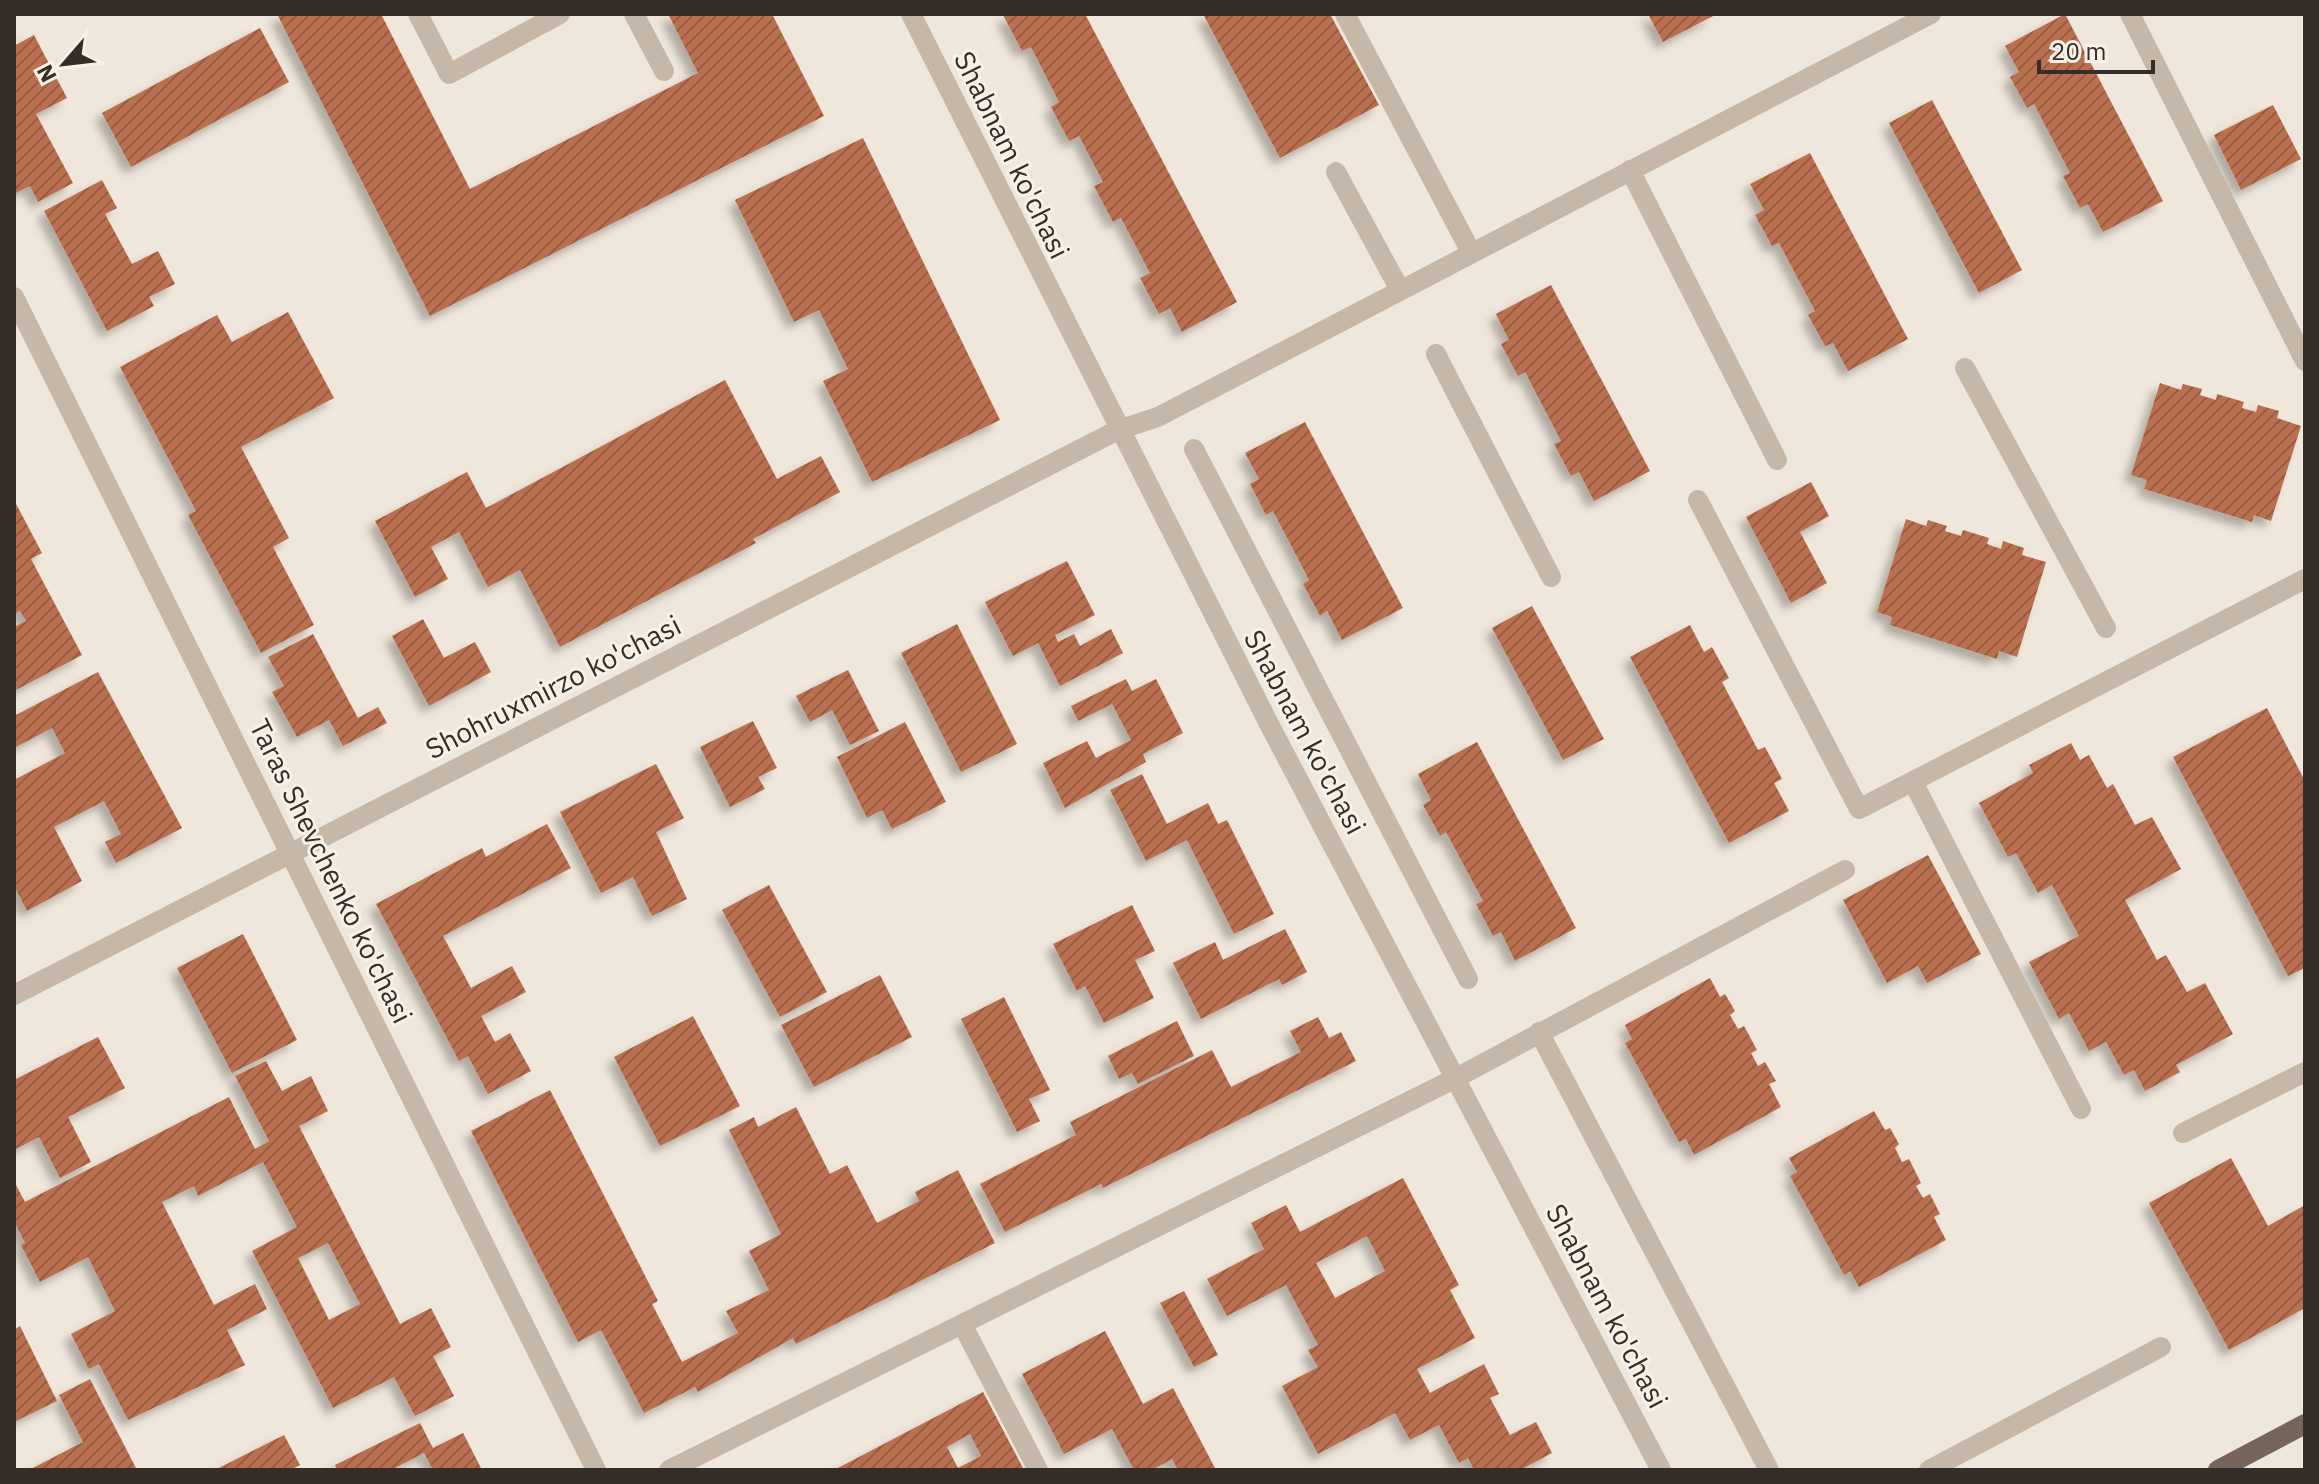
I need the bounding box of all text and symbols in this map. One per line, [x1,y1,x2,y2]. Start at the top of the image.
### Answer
north arrow [24,24,104,104]
scale bar [2039,24,2153,74]
text: 20 m [2051,35,2106,67]
street label: Shabnam ko'chasi [946,45,1079,265]
text: N [29,60,62,87]
street label: Shohruxmirzo ko'chasi [419,606,687,767]
street label: Shabnam ko'chasi [1236,623,1375,840]
street label: Taras Shevchenko ko'chasi [242,712,421,1029]
street label: Shabnam ko'chasi [1538,1197,1677,1414]

